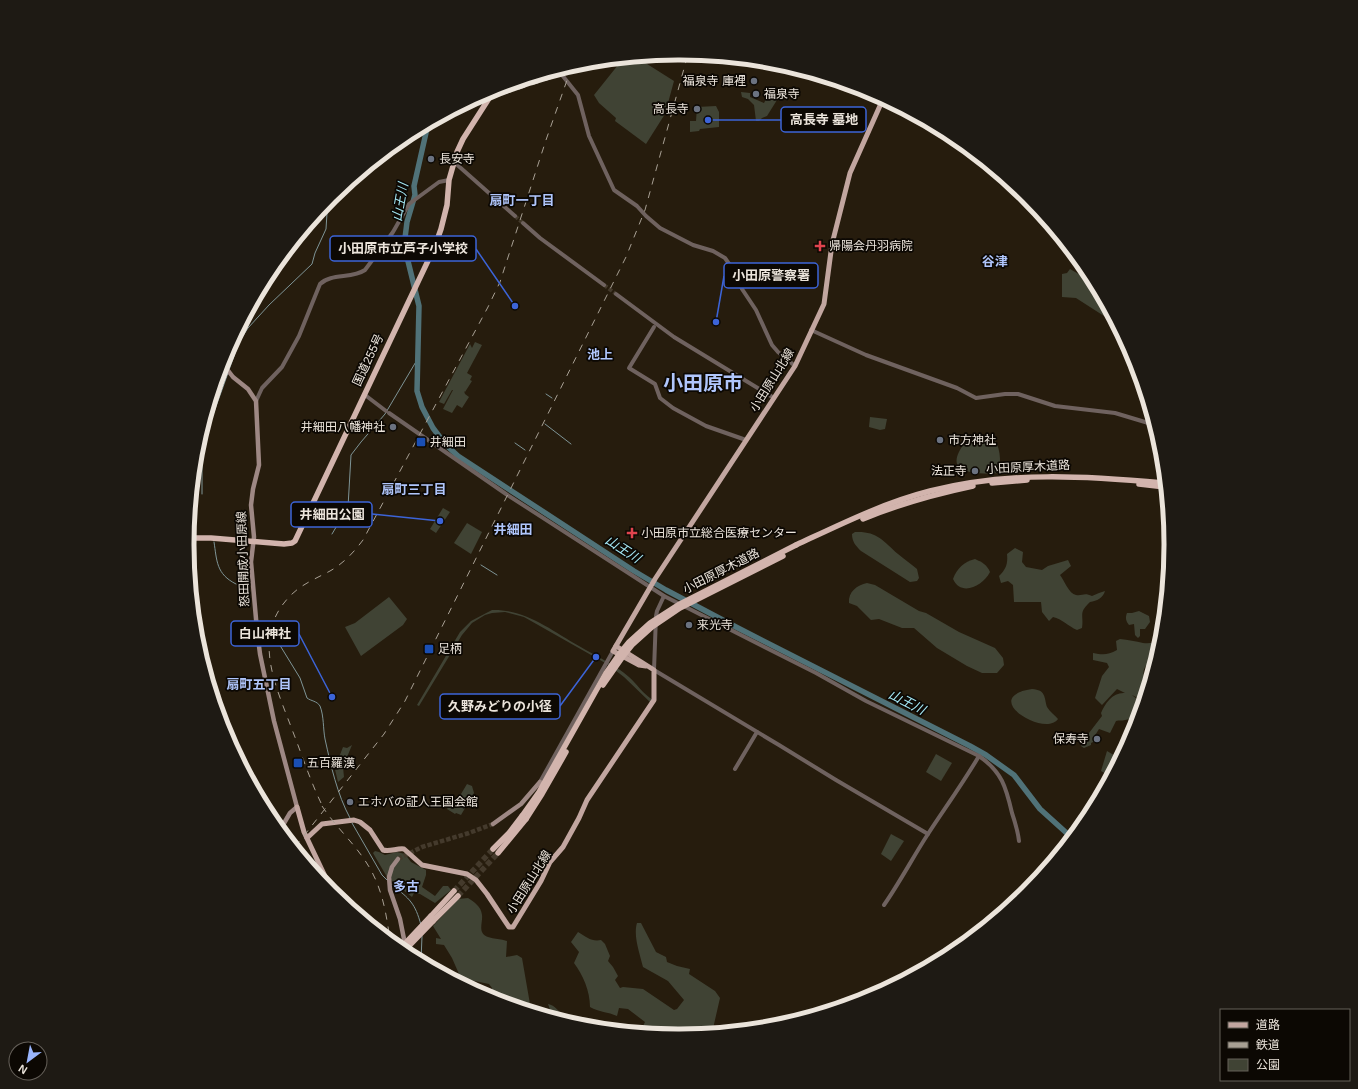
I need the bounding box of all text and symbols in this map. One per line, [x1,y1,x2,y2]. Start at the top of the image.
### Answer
place label: 福泉寺 庫裡 [683,74,746,88]
marker: 福泉寺 庫裡 [749,76,759,86]
place label: 福泉寺 [764,87,800,101]
marker: 福泉寺 [751,89,761,99]
place label: 高長寺 [653,102,689,116]
marker: 高長寺 [692,104,702,114]
callout: 高長寺 墓地 [781,107,866,132]
text: 高長寺 墓地 [790,112,858,127]
place label: 長安寺 [439,152,475,166]
marker: 長安寺 [426,154,436,164]
water label: 山王川 [389,180,411,223]
district label: 扇町一丁目 [489,193,555,208]
callout: 小田原市立芦子小学校 [330,236,476,261]
place label: 帰陽会丹羽病院 [829,239,913,253]
marker: 帰陽会丹羽病院 [814,240,826,252]
text: 小田原市立芦子小学校 [338,241,468,256]
district label: 谷津 [982,254,1008,269]
callout: 小田原警察署 [724,263,818,288]
text: 小田原警察署 [732,268,810,283]
street label: 国道255号 [350,332,386,388]
street label: 小田原山北線 [747,346,797,414]
district label: 池上 [587,347,613,362]
district label: 小田原市 [663,372,743,394]
place label: 井細田八幡神社 [301,420,385,434]
marker: 井細田八幡神社 [388,422,398,432]
place label: 市方神社 [948,433,996,447]
place label: 井細田 [430,435,466,449]
marker: 市方神社 [935,435,945,445]
marker: 井細田 [415,436,427,448]
street label: 小田原厚木道路 [986,458,1070,476]
place label: 法正寺 [931,464,967,478]
marker: 法正寺 [970,466,980,476]
district label: 扇町三丁目 [381,482,447,497]
callout: 井細田公園 [291,502,372,527]
text: 井細田公園 [299,507,365,522]
street label: 怒田開成小田原線 [234,511,252,607]
district label: 井細田 [493,522,533,537]
place label: 小田原市立総合医療センター [641,526,797,540]
marker: 小田原市立総合医療センター [626,527,638,539]
water label: 山王川 [603,532,645,567]
street label: 小田原厚木道路 [680,546,762,596]
place label: 来光寺 [697,618,733,632]
marker: 来光寺 [684,620,694,630]
callout: 白山神社 [231,621,299,646]
text: 白山神社 [239,626,291,641]
place label: 足柄 [438,642,462,656]
marker: 足柄 [423,643,435,655]
district label: 扇町五丁目 [226,677,292,692]
water label: 山王川 [886,686,930,718]
callout: 久野みどりの小径 [440,694,560,719]
text: 久野みどりの小径 [448,699,552,714]
place label: 保寿寺 [1053,732,1089,746]
marker: 保寿寺 [1092,734,1102,744]
place label: 五百羅漢 [307,756,355,770]
marker: 五百羅漢 [292,757,304,769]
place label: エホバの証人王国会館 [358,795,478,809]
marker: エホバの証人王国会館 [345,797,355,807]
street label: 小田原山北線 [504,848,554,916]
district label: 多古 [393,879,419,894]
legend [1220,1009,1350,1081]
text: 道路 [1256,1018,1280,1032]
text: 鉄道 [1256,1038,1280,1052]
north arrow [8,1041,48,1081]
text: 公園 [1256,1058,1280,1072]
text: N [16,1062,29,1077]

